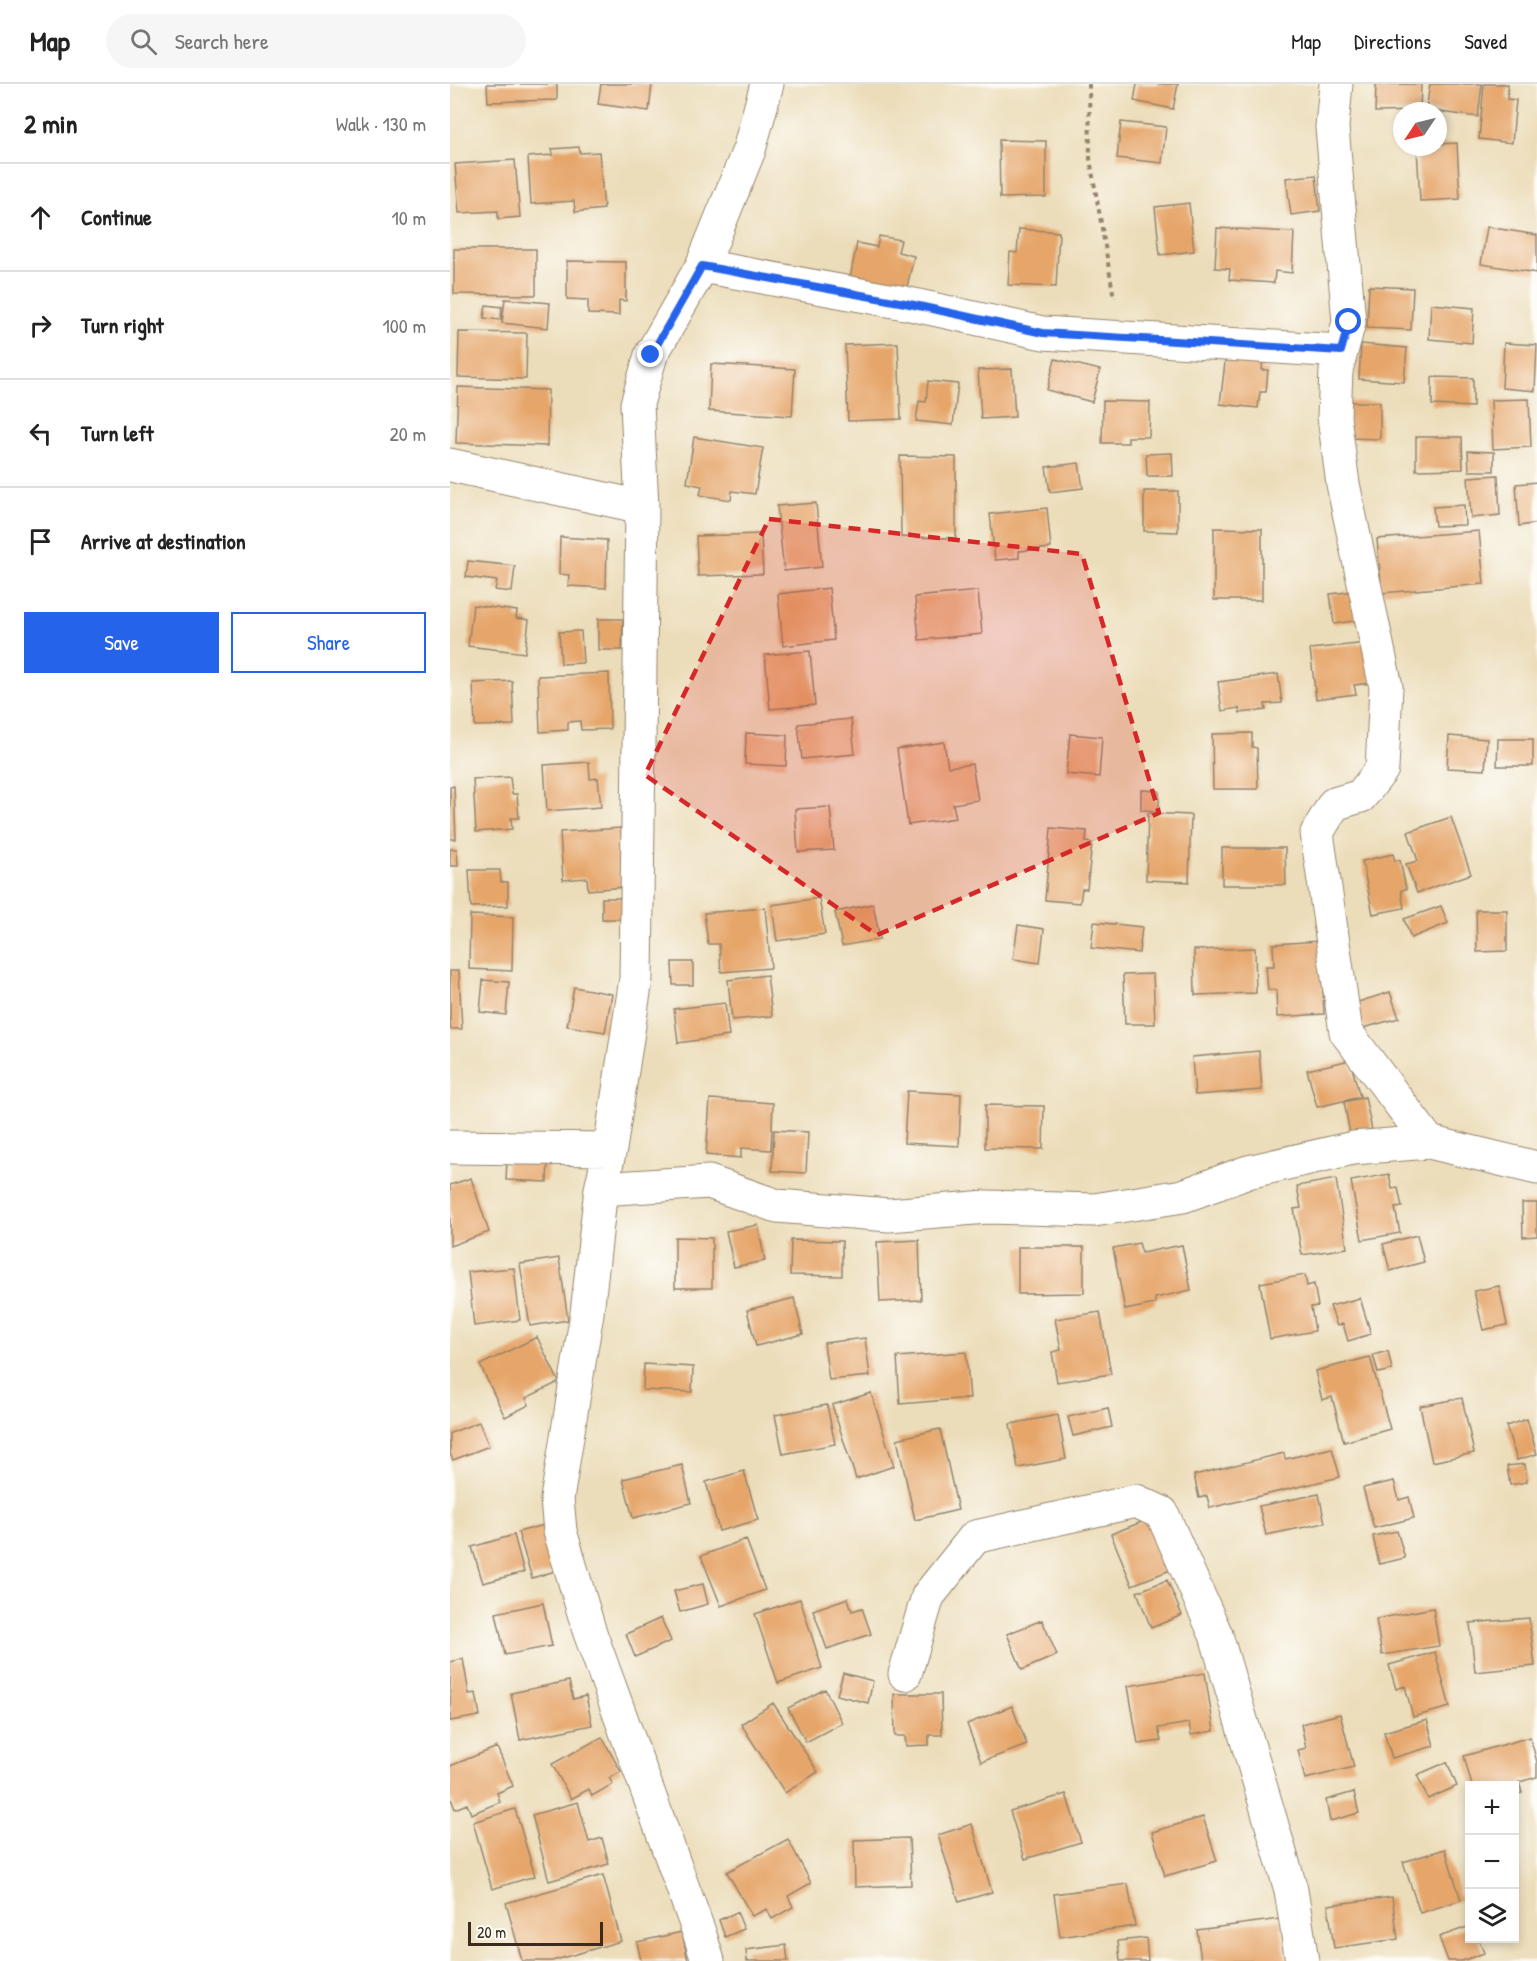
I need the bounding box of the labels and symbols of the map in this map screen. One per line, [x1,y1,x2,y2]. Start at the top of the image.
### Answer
north arrow [1393,102,1447,156]
route start [1335,308,1361,334]
route end [637,341,663,367]
scale bar [468,1919,603,1946]

